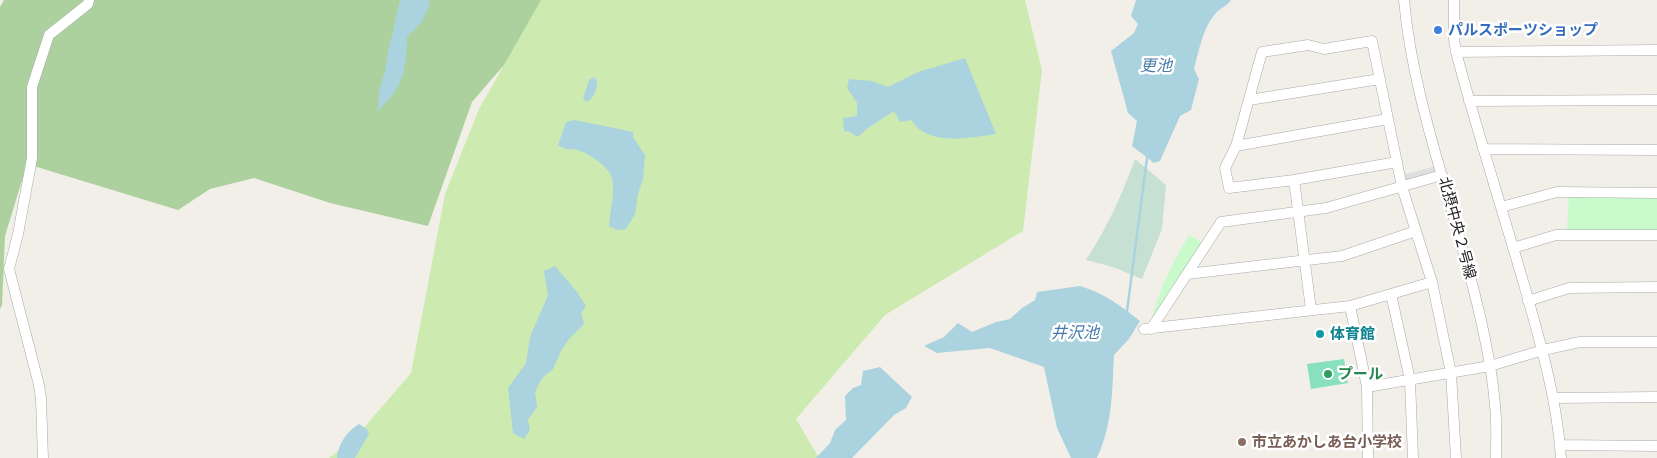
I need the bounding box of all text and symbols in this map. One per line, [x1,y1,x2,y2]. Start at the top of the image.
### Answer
place label: パルスポーツショップ [1448,21,1598,39]
marker: パルスポーツショップ [1432,24,1444,36]
water label: 更池 [1140,56,1172,76]
street label: 北摂中央２号線 [1435,175,1479,281]
water label: 井沢池 [1051,323,1099,343]
place label: 体育館 [1330,325,1375,343]
marker: 体育館 [1314,328,1326,340]
place label: プール [1338,365,1383,383]
marker: プール [1322,368,1334,380]
place label: 市立あかしあ台小学校 [1252,433,1402,451]
marker: 市立あかしあ台小学校 [1236,436,1248,448]

